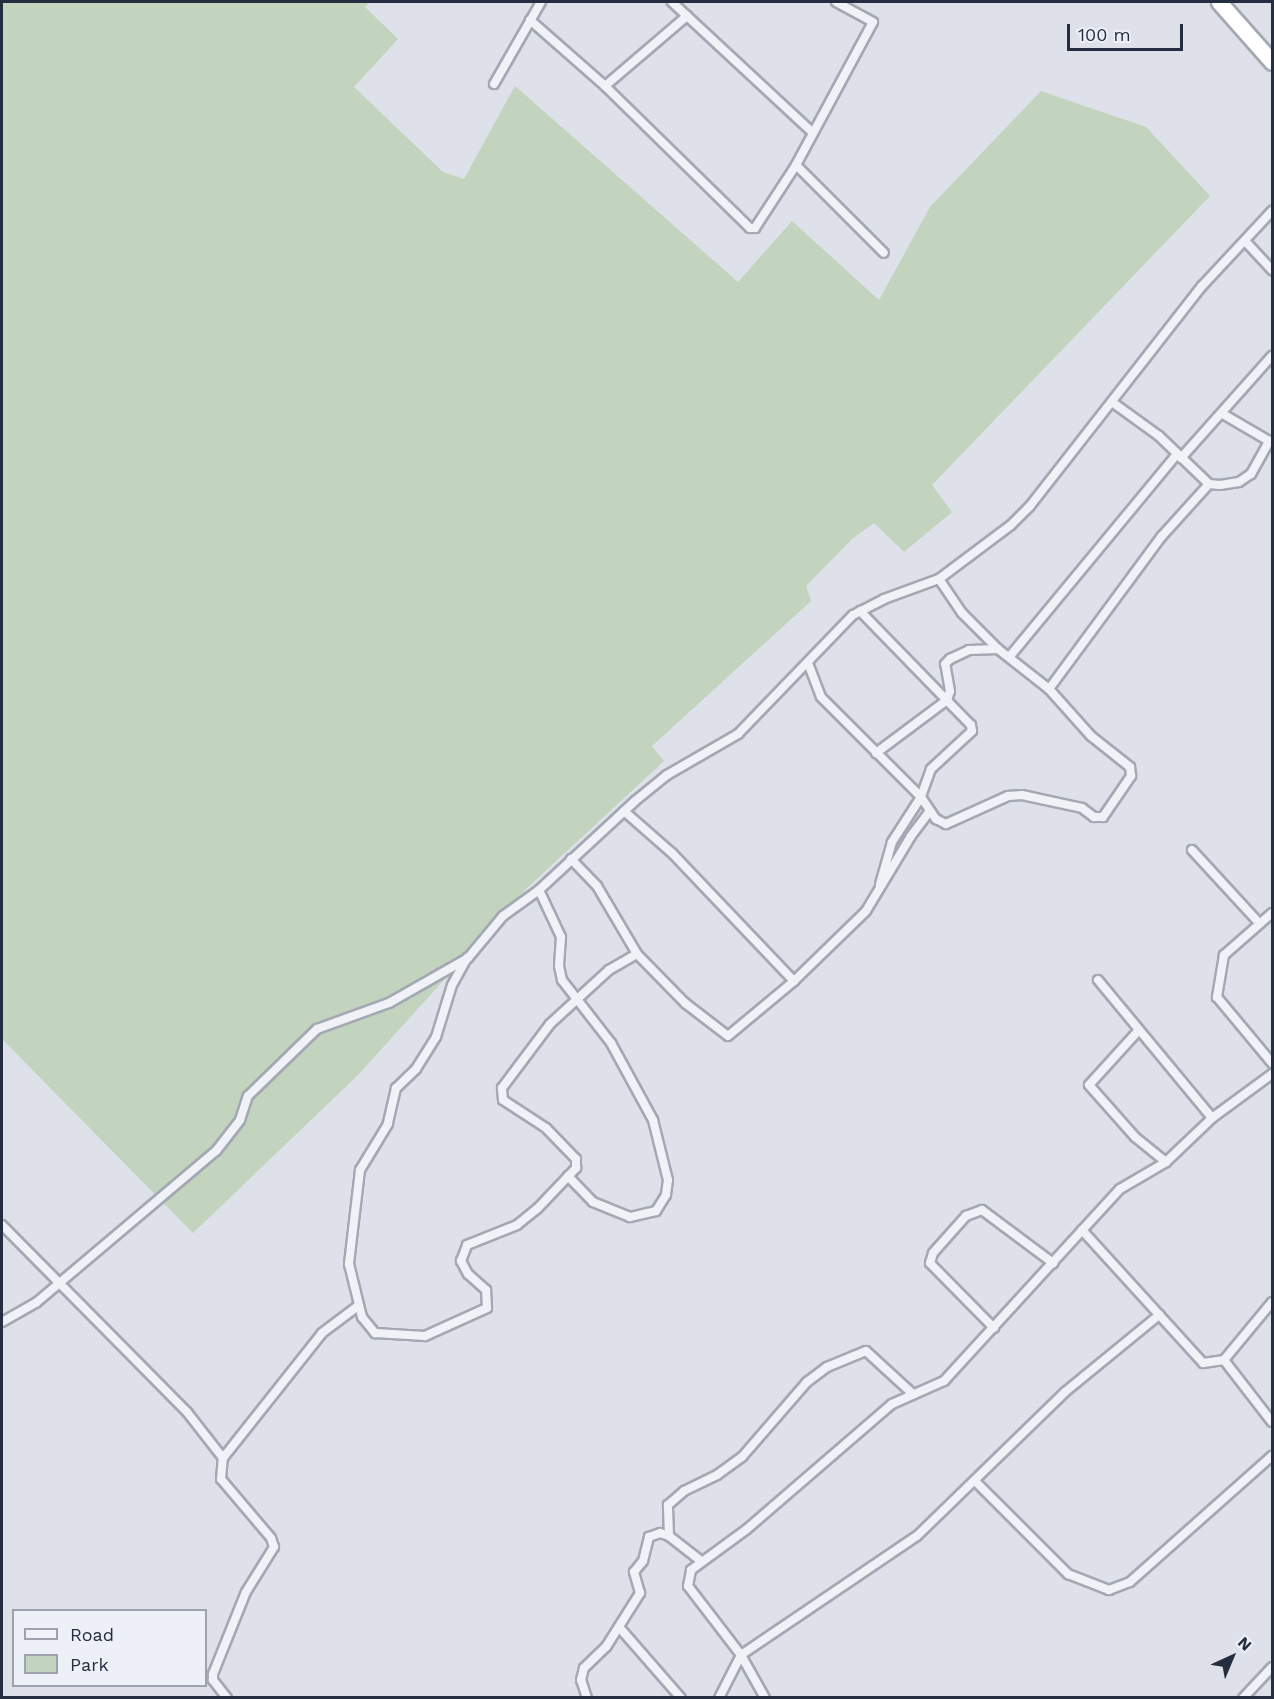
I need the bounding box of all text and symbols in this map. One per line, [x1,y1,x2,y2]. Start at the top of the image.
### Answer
scale bar [1070,12,1186,50]
text: 100 m [1078,24,1131,45]
legend [12,1609,207,1687]
text: Road [70,1624,114,1645]
north arrow [1202,1627,1262,1687]
text: N [1234,1633,1256,1655]
text: Park [70,1654,109,1675]

